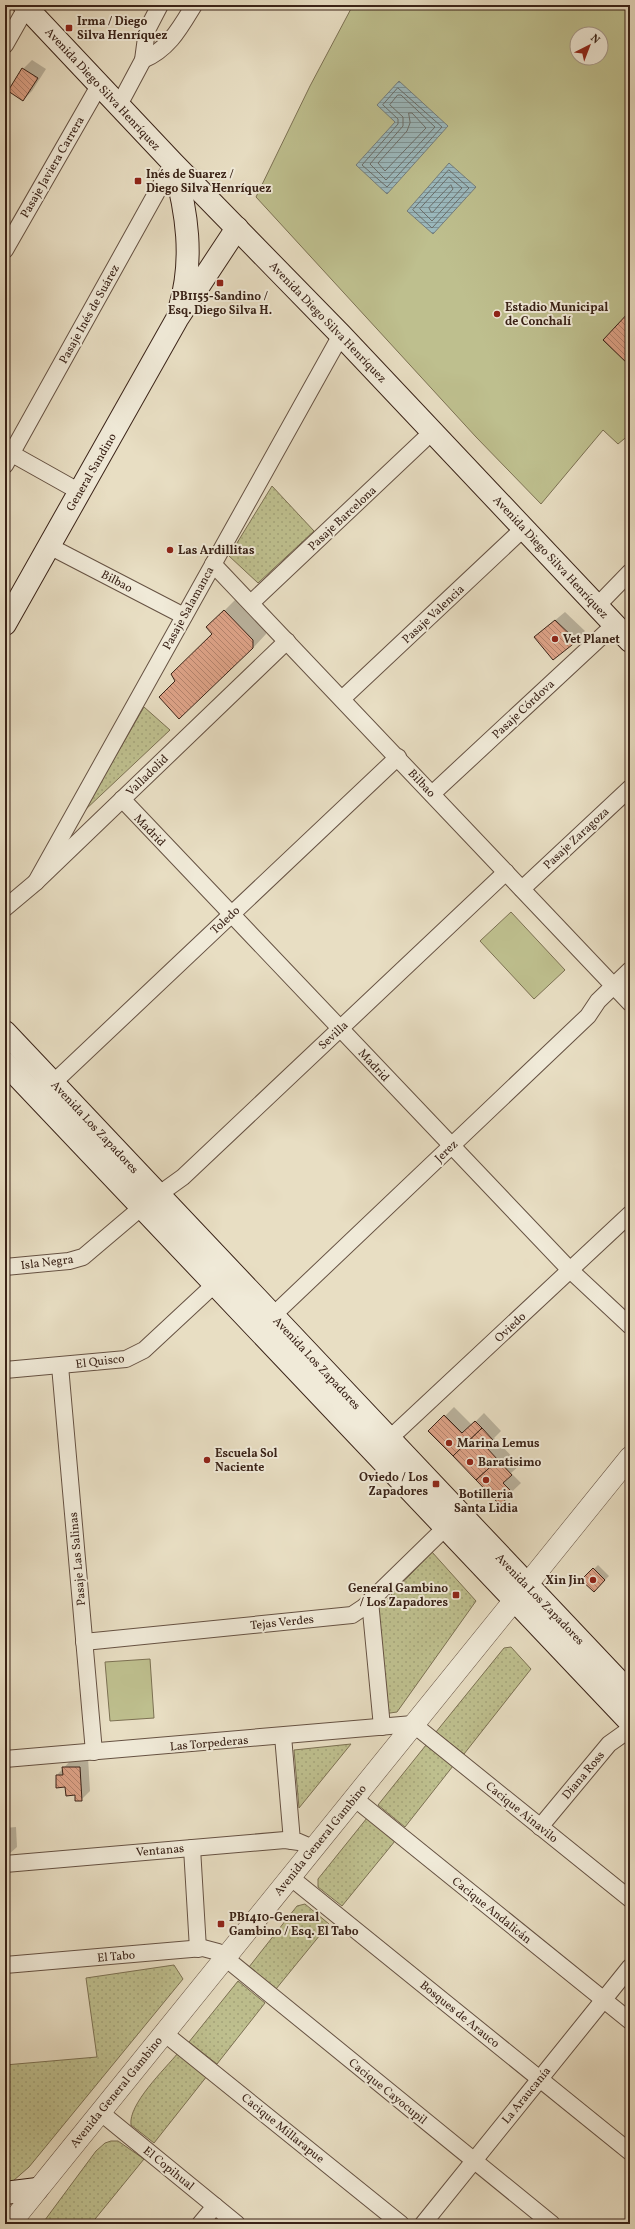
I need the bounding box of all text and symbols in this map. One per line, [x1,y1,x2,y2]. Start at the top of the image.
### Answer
place label: Irma / Diego Silva Henríquez [77,14,167,44]
marker: Irma / Diego Silva Henríquez [64,23,74,33]
street label: Avenida Diego Silva Henríquez [41,25,164,155]
north arrow [569,26,609,66]
text: N [587,31,603,48]
street label: Pasaje Javiera Carrera [17,114,88,221]
place label: Inés de Suarez / Diego Silva Henríquez [146,167,271,197]
marker: Inés de Suarez / Diego Silva Henríquez [133,176,143,186]
street label: Avenida Diego Silva Henríquez [265,259,390,387]
street label: Pasaje Inés de Suárez [56,262,124,367]
marker: PB1155-Sandino / Esq. Diego Silva H. [215,278,225,288]
place label: PB1155-Sandino / Esq. Diego Silva H. [168,289,272,319]
place label: Estadio Municipal de Conchalí [505,300,608,330]
marker: Estadio Municipal de Conchalí [492,309,502,319]
street label: General Sandino [63,430,121,515]
street label: Pasaje Barcelona [305,483,380,555]
street label: Avenida Diego Silva Henríquez [489,493,612,623]
place label: Las Ardillitas [178,543,255,559]
marker: Las Ardillitas [165,545,175,555]
street label: Pasaje Salamanca [159,564,218,653]
street label: Bilbao [98,567,135,597]
street label: Pasaje Valencia [399,582,468,648]
place label: Vet Planet [563,632,620,648]
marker: Vet Planet [550,634,560,644]
street label: Pasaje Córdova [489,677,558,743]
street label: Valladolid [123,751,173,800]
street label: Bilbao [404,766,439,801]
street label: Pasaje Zaragoza [540,804,613,873]
street label: Madrid [130,811,169,851]
street label: Toledo [207,903,244,938]
street label: Sevilla [315,1018,352,1054]
street label: Madrid [354,1046,393,1086]
street label: Avenida Los Zapadores [47,1078,142,1178]
street label: Jerez [432,1137,462,1167]
street label: Isla Negra [20,1252,74,1274]
street label: Oviedo [491,1309,530,1346]
street label: Avenida Los Zapadores [269,1314,364,1414]
street label: El Quisco [75,1351,126,1373]
place label: Marina Lemus [457,1436,540,1452]
marker: Marina Lemus [444,1438,454,1448]
place label: Escuela Sol Naciente [215,1446,278,1476]
marker: Escuela Sol Naciente [202,1455,212,1465]
place label: Baratisimo [478,1455,542,1471]
marker: Baratisimo [465,1457,475,1467]
place label: Oviedo / Los Zapadores [359,1470,428,1500]
marker: Botilleria Santa Lidia [481,1475,491,1485]
marker: Oviedo / Los Zapadores [431,1479,441,1489]
place label: Botilleria Santa Lidia [454,1487,518,1517]
street label: Pasaje Las Salinas [66,1511,90,1606]
street label: Avenida Los Zapadores [491,1550,587,1649]
place label: Xin Jin [546,1573,585,1589]
marker: Xin Jin [588,1575,598,1585]
place label: General Gambino / Los Zapadores [348,1581,448,1611]
marker: General Gambino / Los Zapadores [451,1590,461,1600]
street label: Tejas Verdes [250,1612,315,1634]
street label: Las Torpederas [169,1733,249,1755]
street label: Diana Ross [559,1748,609,1803]
street label: Cacique Ainavilo [482,1779,561,1847]
street label: Avenida General Gambino [271,1782,371,1900]
street label: Ventanas [135,1841,185,1861]
street label: Cacique Andalicán [448,1874,535,1948]
place label: PB1410-General Gambino / Esq. El Tabo [229,1910,359,1940]
marker: PB1410-General Gambino / Esq. El Tabo [216,1919,226,1929]
street label: El Tabo [96,1947,136,1967]
street label: Bosques de Arauco [416,1978,503,2052]
street label: Avenida General Gambino [67,2034,167,2152]
street label: Cacique Cayocupil [345,2055,430,2129]
street label: La Araucanía [499,2064,555,2128]
street label: Cacique Millarapue [238,2090,327,2167]
street label: El Copihual [139,2143,198,2195]

